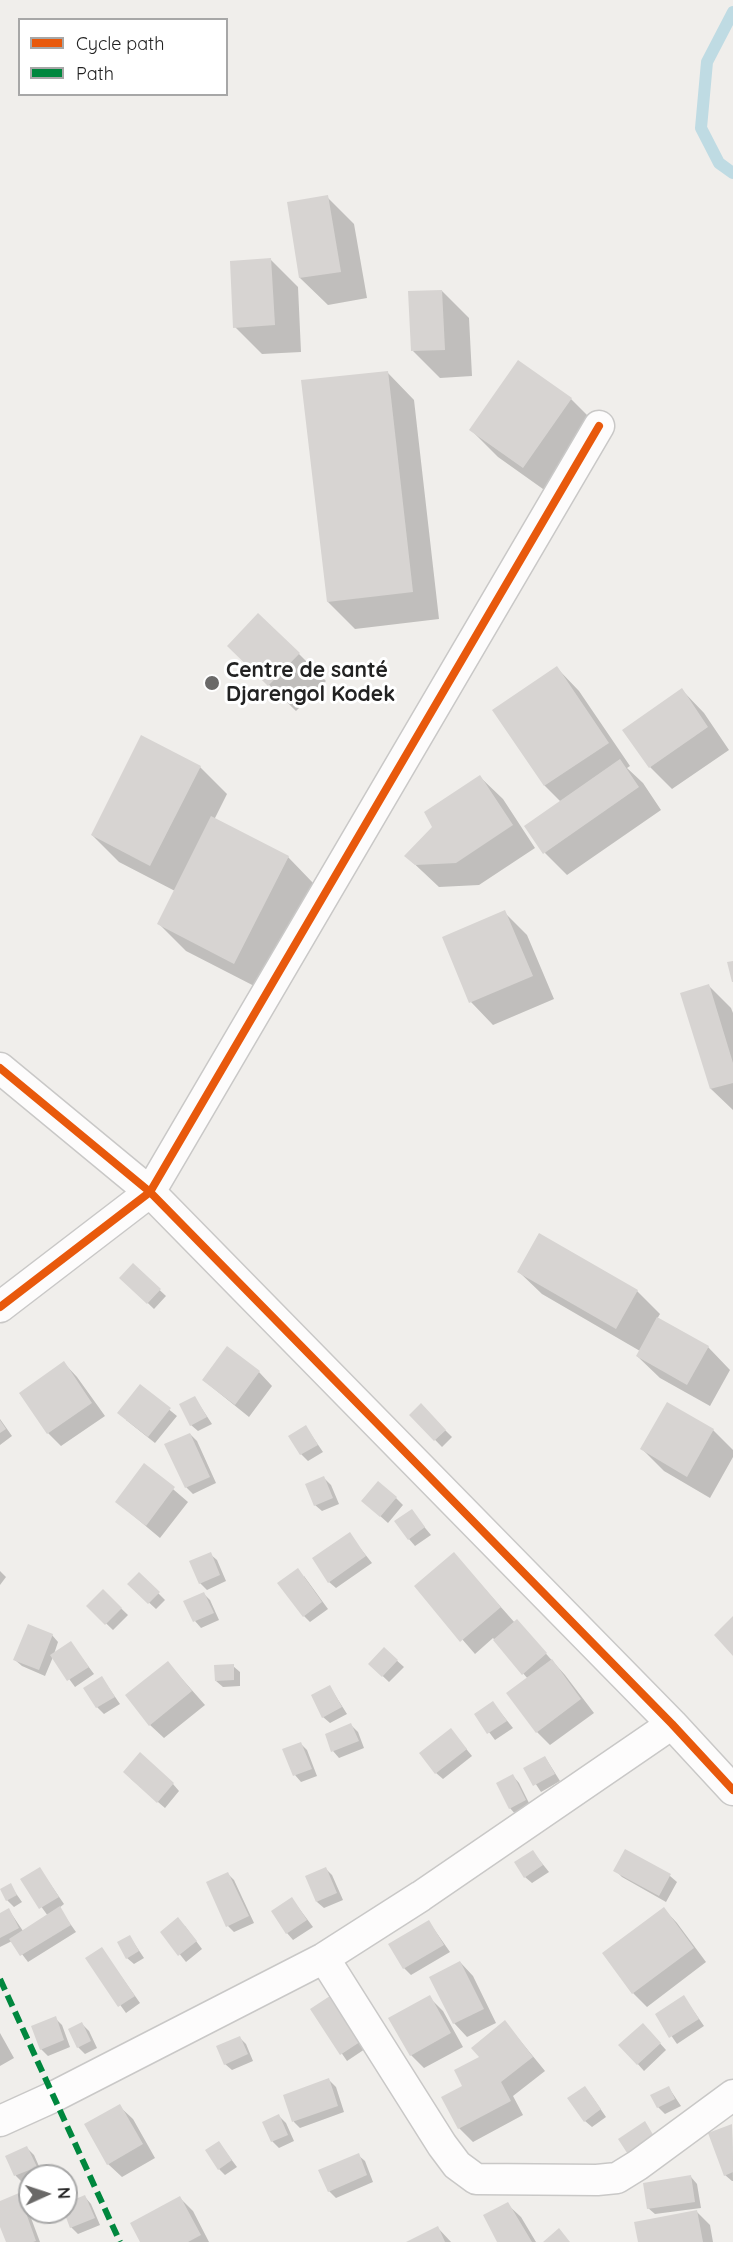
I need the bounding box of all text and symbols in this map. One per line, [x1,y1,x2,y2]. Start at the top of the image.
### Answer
legend [18,18,228,96]
text: Cycle path [76,32,164,55]
text: Path [76,62,114,85]
place label: Centre de santé Djarengol Kodek [226,658,395,708]
marker: Centre de santé Djarengol Kodek [203,674,221,692]
north arrow [18,2164,78,2224]
text: N [54,2187,74,2200]

